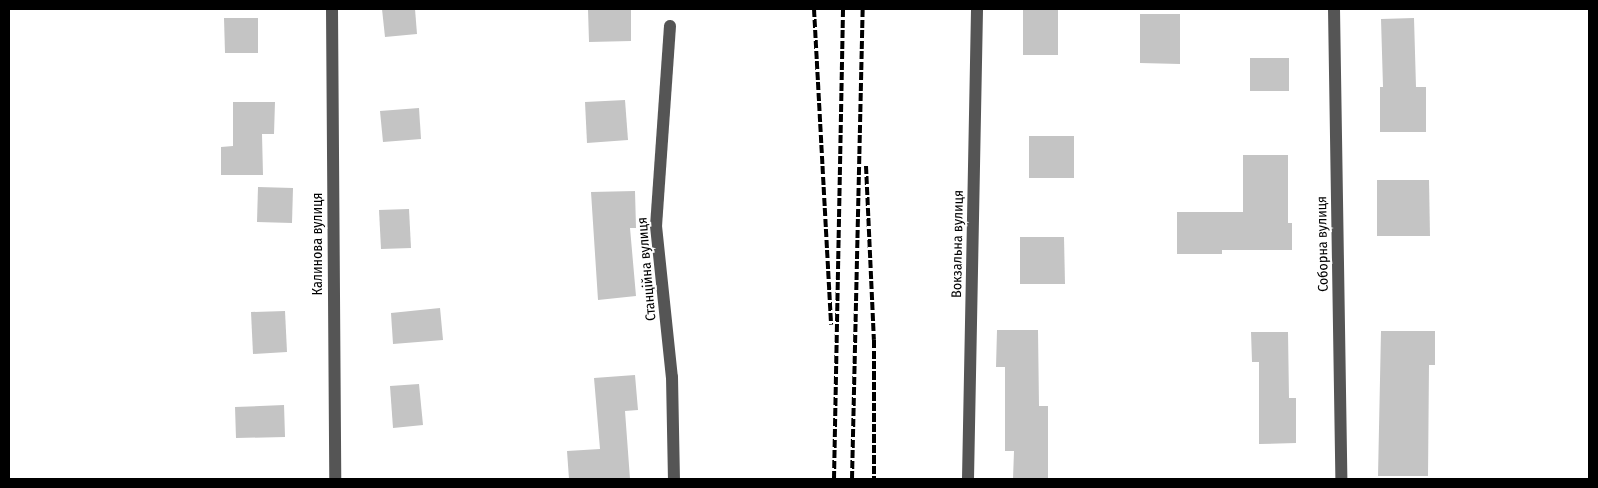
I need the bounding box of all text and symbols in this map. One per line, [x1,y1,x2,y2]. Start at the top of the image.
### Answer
street label: Вокзальна вулиця [949,190,967,298]
street label: Калинова вулиця [310,193,326,295]
street label: Соборна вулиця [1314,196,1332,292]
street label: Станційна вулиця [634,216,660,322]

